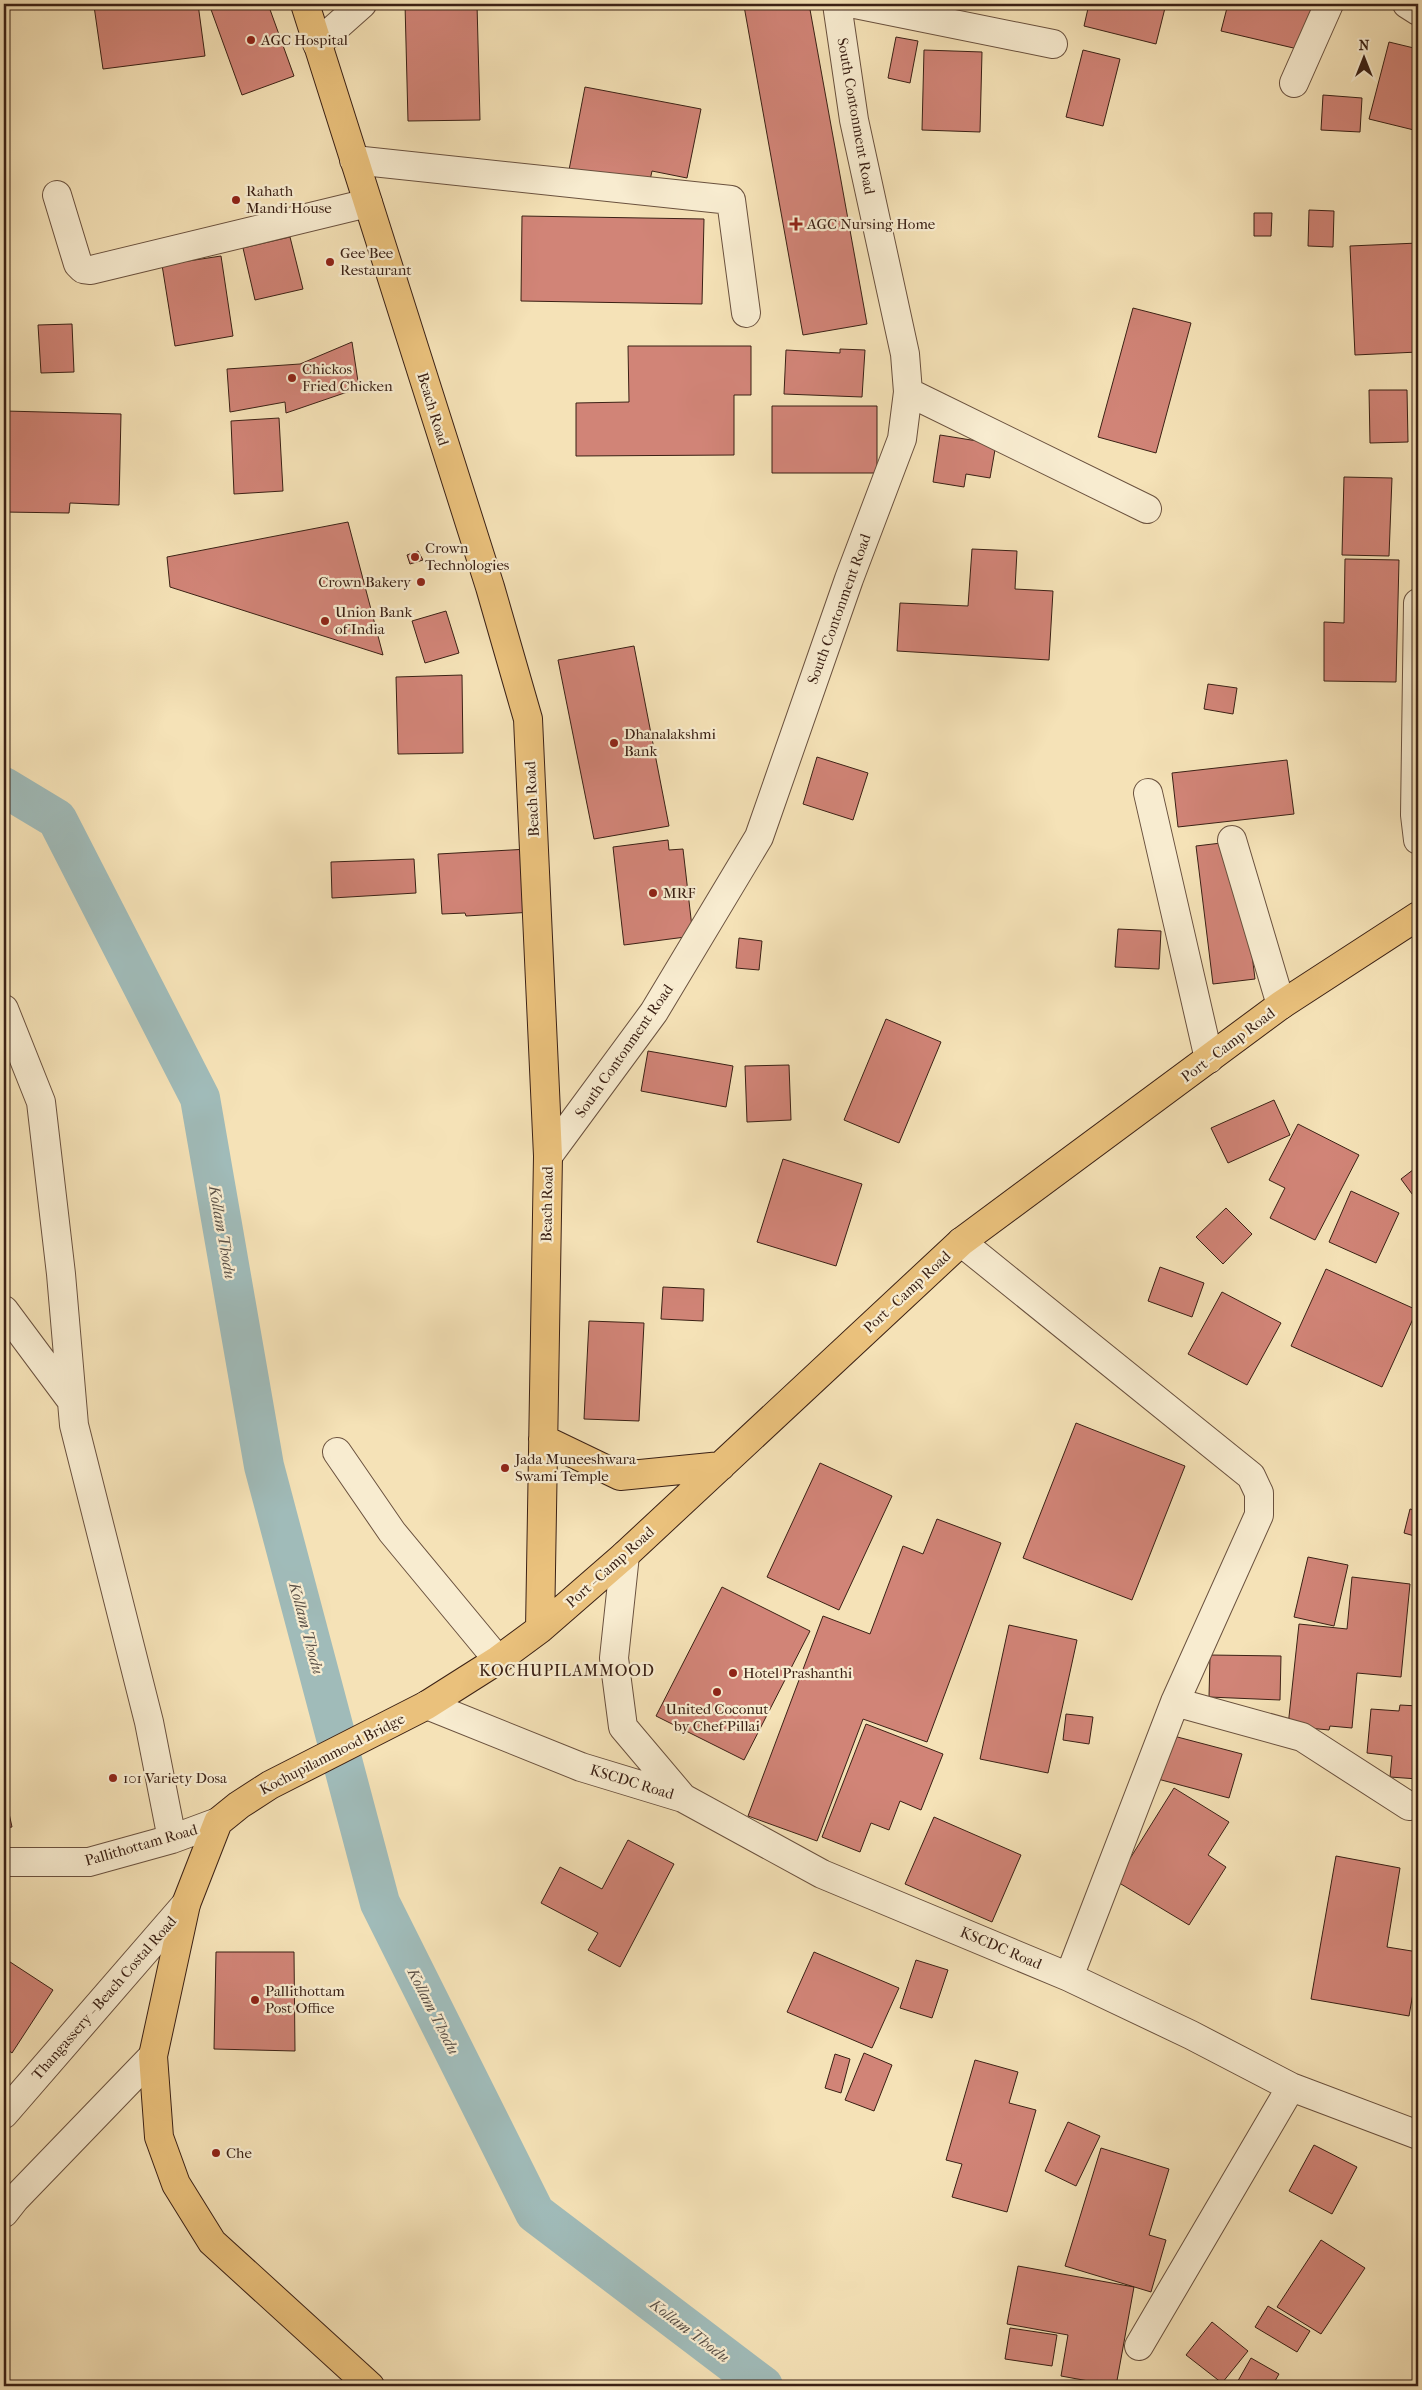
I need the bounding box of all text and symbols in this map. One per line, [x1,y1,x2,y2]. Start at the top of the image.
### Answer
place label: AGC Hospital [260,31,348,49]
north arrow [1340,32,1390,82]
marker: AGC Hospital [245,34,257,46]
street label: South Contonment Road [833,36,879,197]
text: N [1359,37,1370,54]
place label: Rahath Mandi House [246,182,332,217]
marker: Rahath Mandi House [230,194,242,206]
place label: AGC Nursing Home [806,215,936,233]
marker: AGC Nursing Home [789,217,803,231]
place label: Gee Bee Restaurant [340,244,412,279]
marker: Gee Bee Restaurant [324,256,336,268]
place label: Chickos Fried Chicken [302,360,393,395]
street label: Beach Road [413,370,453,449]
marker: Chickos Fried Chicken [286,372,298,384]
street label: South Contonment Road [803,531,875,687]
place label: Crown Technologies [425,539,510,574]
marker: Crown Technologies [409,551,421,563]
place label: Crown Bakery [318,573,412,591]
marker: Crown Bakery [415,576,427,588]
place label: Union Bank of India [335,603,413,638]
marker: Union Bank of India [319,615,331,627]
place label: Dhanalakshmi Bank [624,725,717,760]
marker: Dhanalakshmi Bank [608,737,620,749]
street label: Beach Road [521,760,543,837]
place label: MRF [663,884,696,902]
marker: MRF [647,887,659,899]
street label: South Contonment Road [571,980,677,1121]
street label: Port - Camp Road [1178,1003,1279,1086]
street label: Beach Road [537,1165,557,1242]
water label: Kollam Thodu [205,1183,240,1281]
street label: Port - Camp Road [860,1246,955,1337]
place label: Jada Muneeshwara Swami Temple [514,1450,637,1485]
marker: Jada Muneeshwara Swami Temple [499,1462,511,1474]
street label: Port - Camp Road [562,1522,658,1611]
water label: Kollam Thodu [285,1579,328,1676]
district label: KOCHUPILAMMOOD [479,1661,655,1680]
place label: Hotel Prashanthi [743,1664,853,1682]
marker: Hotel Prashanthi [727,1667,739,1679]
marker: United Coconut by Chef Pillai [711,1686,723,1698]
place label: United Coconut by Chef Pillai [665,1700,769,1735]
street label: Kochupilammood Bridge [256,1709,408,1798]
street label: KSCDC Road [588,1761,677,1804]
place label: 101 Variety Dosa [123,1769,228,1787]
marker: 101 Variety Dosa [107,1772,119,1784]
street label: Pallithottam Road [83,1820,200,1870]
street label: Thangassery - Beach Costal Road [28,1912,181,2084]
street label: KSCDC Road [958,1923,1045,1974]
water label: Kollam Thodu [403,1964,464,2058]
place label: Pallithottam Post Office [265,1982,345,2017]
marker: Pallithottam Post Office [249,1994,261,2006]
place label: Che [226,2144,252,2162]
marker: Che [210,2147,222,2159]
water label: Kollam Thodu [645,2294,733,2367]

